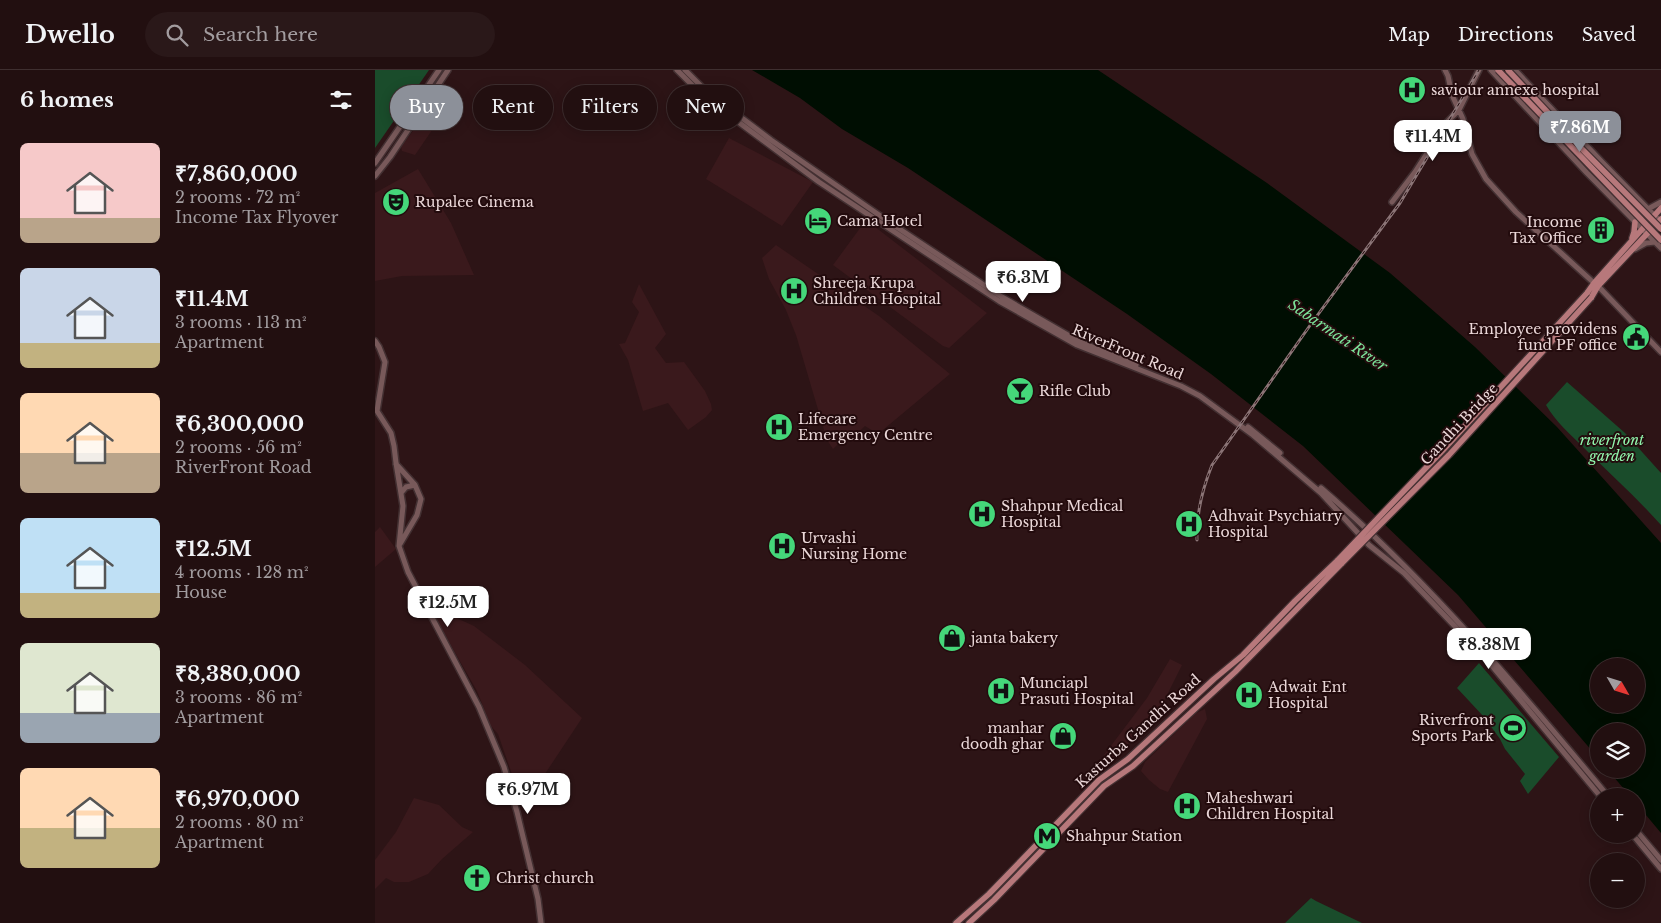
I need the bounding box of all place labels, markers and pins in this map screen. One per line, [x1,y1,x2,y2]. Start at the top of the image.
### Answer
hospital icon: saviour annexe hospital [1397,75,1427,105]
place label: saviour annexe hospital [1431,81,1600,99]
pin: ₹7.86M [1539,111,1621,153]
pin: ₹11.4M [1392,119,1474,162]
theatre icon: Rupalee Cinema [381,187,411,217]
place label: Rupalee Cinema [415,193,534,211]
hotel icon: Cama Hotel [803,206,833,236]
place label: Cama Hotel [837,212,923,230]
place label: Income Tax Office [1510,213,1582,247]
building icon: Income Tax Office [1586,215,1616,245]
pin: ₹6.3M [988,260,1058,303]
place label: Shreeja Krupa Children Hospital [813,274,941,308]
hospital icon: Shreeja Krupa Children Hospital [779,276,809,306]
place label: Employee providens fund PF office [1468,320,1617,354]
public building icon: Employee providens fund PF office [1621,322,1651,352]
bar icon: Rifle Club [1005,376,1035,406]
place label: Rifle Club [1039,382,1111,400]
place label: Lifecare Emergency Centre [798,410,933,444]
hospital icon: Lifecare Emergency Centre [764,412,794,442]
place label: Shahpur Medical Hospital [1001,497,1124,531]
hospital icon: Shahpur Medical Hospital [967,499,997,529]
place label: Adhvait Psychiatry Hospital [1207,507,1343,541]
hospital icon: Adhvait Psychiatry Hospital [1174,509,1204,539]
place label: Urvashi Nursing Home [801,529,907,563]
hospital icon: Urvashi Nursing Home [767,531,797,561]
pin: ₹12.5M [407,586,489,628]
shop icon: janta bakery [937,623,967,653]
pin: ₹8.38M [1448,628,1530,670]
place label: janta bakery [969,629,1058,647]
place label: Munciapl Prasuti Hospital [1020,674,1134,708]
hospital icon: Munciapl Prasuti Hospital [986,676,1016,706]
place label: Adwait Ent Hospital [1267,678,1347,712]
hospital icon: Adwait Ent Hospital [1234,680,1264,710]
place label: Riverfront Sports Park [1412,711,1495,745]
sports icon: Riverfront Sports Park [1498,713,1528,743]
place label: manhar doodh ghar [961,719,1044,753]
shop icon: manhar doodh ghar [1048,721,1078,751]
pin: ₹6.97M [487,772,569,815]
place label: Maheshwari Children Hospital [1206,789,1334,823]
hospital icon: Maheshwari Children Hospital [1172,791,1202,821]
metro station icon: Shahpur Station [1032,821,1062,851]
place label: Shahpur Station [1066,827,1182,845]
church icon: Christ church [462,863,492,893]
place label: Christ church [496,869,595,887]

